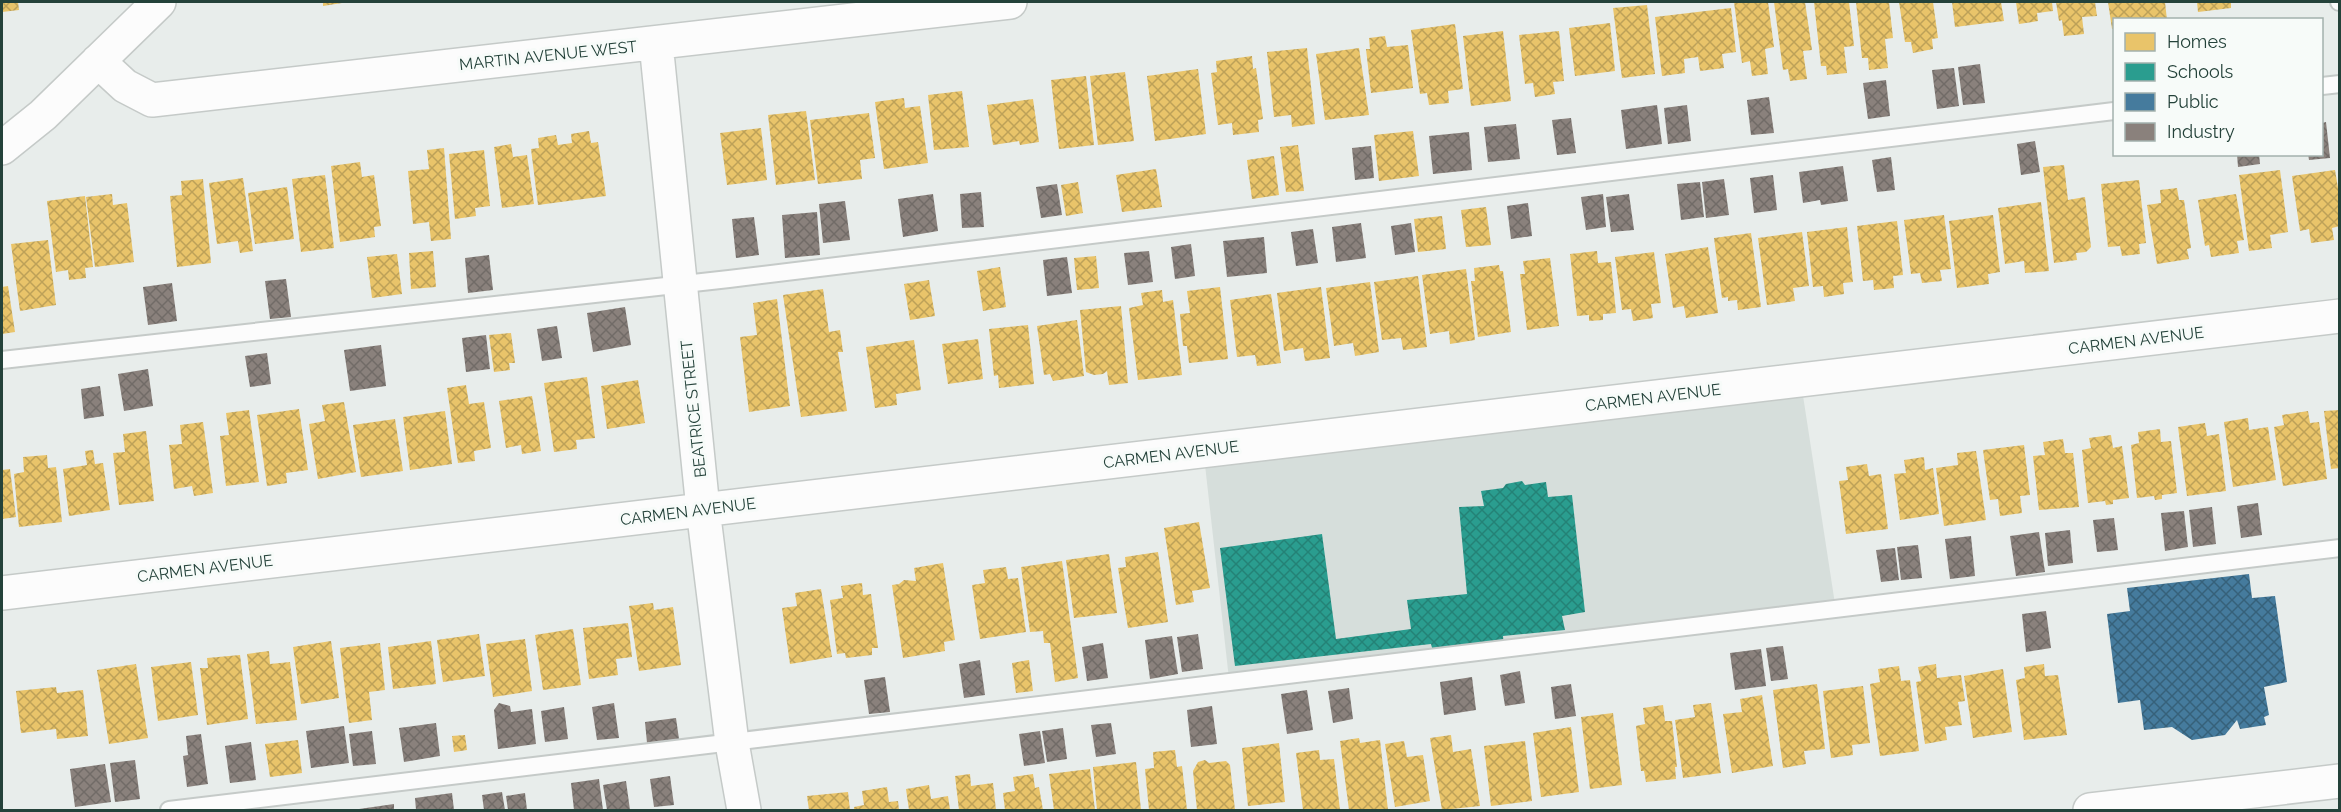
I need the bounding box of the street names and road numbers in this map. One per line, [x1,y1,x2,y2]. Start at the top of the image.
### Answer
street label: MARTIN AVENUE WEST [458,37,638,74]
street label: CARMEN AVENUE [2067,323,2205,358]
street label: BEATRICE STREET [677,339,710,479]
street label: CARMEN AVENUE [1584,380,1722,415]
street label: CARMEN AVENUE [1102,437,1240,472]
street label: CARMEN AVENUE [619,494,757,529]
street label: CARMEN AVENUE [136,551,274,586]

